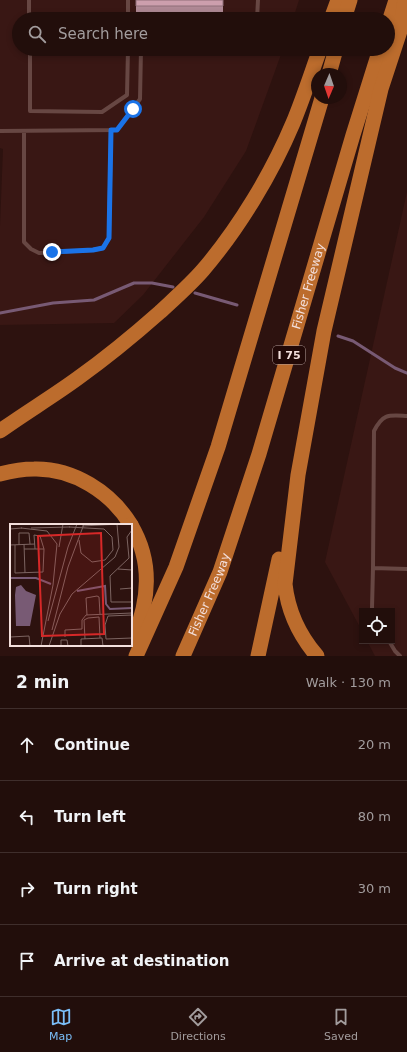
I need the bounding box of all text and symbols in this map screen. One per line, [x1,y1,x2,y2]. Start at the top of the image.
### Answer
search box [12,12,395,56]
icon: search [26,23,48,45]
text: Search here [58,25,148,43]
north arrow [311,68,347,104]
route start [124,100,142,118]
street label: Fisher Freeway [289,241,328,331]
route end [43,243,61,261]
road number: I 75 [273,346,305,364]
inset map [10,524,132,646]
street label: Fisher Freeway [186,551,233,638]
map controls [359,608,395,644]
button: locate [359,608,395,644]
text: 2 min [16,672,69,692]
text: Walk · 130 m [306,675,391,690]
icon: ahead [16,734,38,756]
text: Continue [54,736,130,754]
text: 20 m [358,737,391,752]
icon: left [16,806,38,828]
text: Turn left [54,808,126,826]
text: 80 m [358,809,391,824]
icon: right [16,878,38,900]
text: Turn right [54,880,138,898]
text: 30 m [358,881,391,896]
icon: arrive [16,950,38,972]
text: Arrive at destination [54,952,229,970]
tab: Map [49,1006,72,1043]
tab: Directions [170,1006,226,1043]
tab: Saved [324,1006,358,1043]

